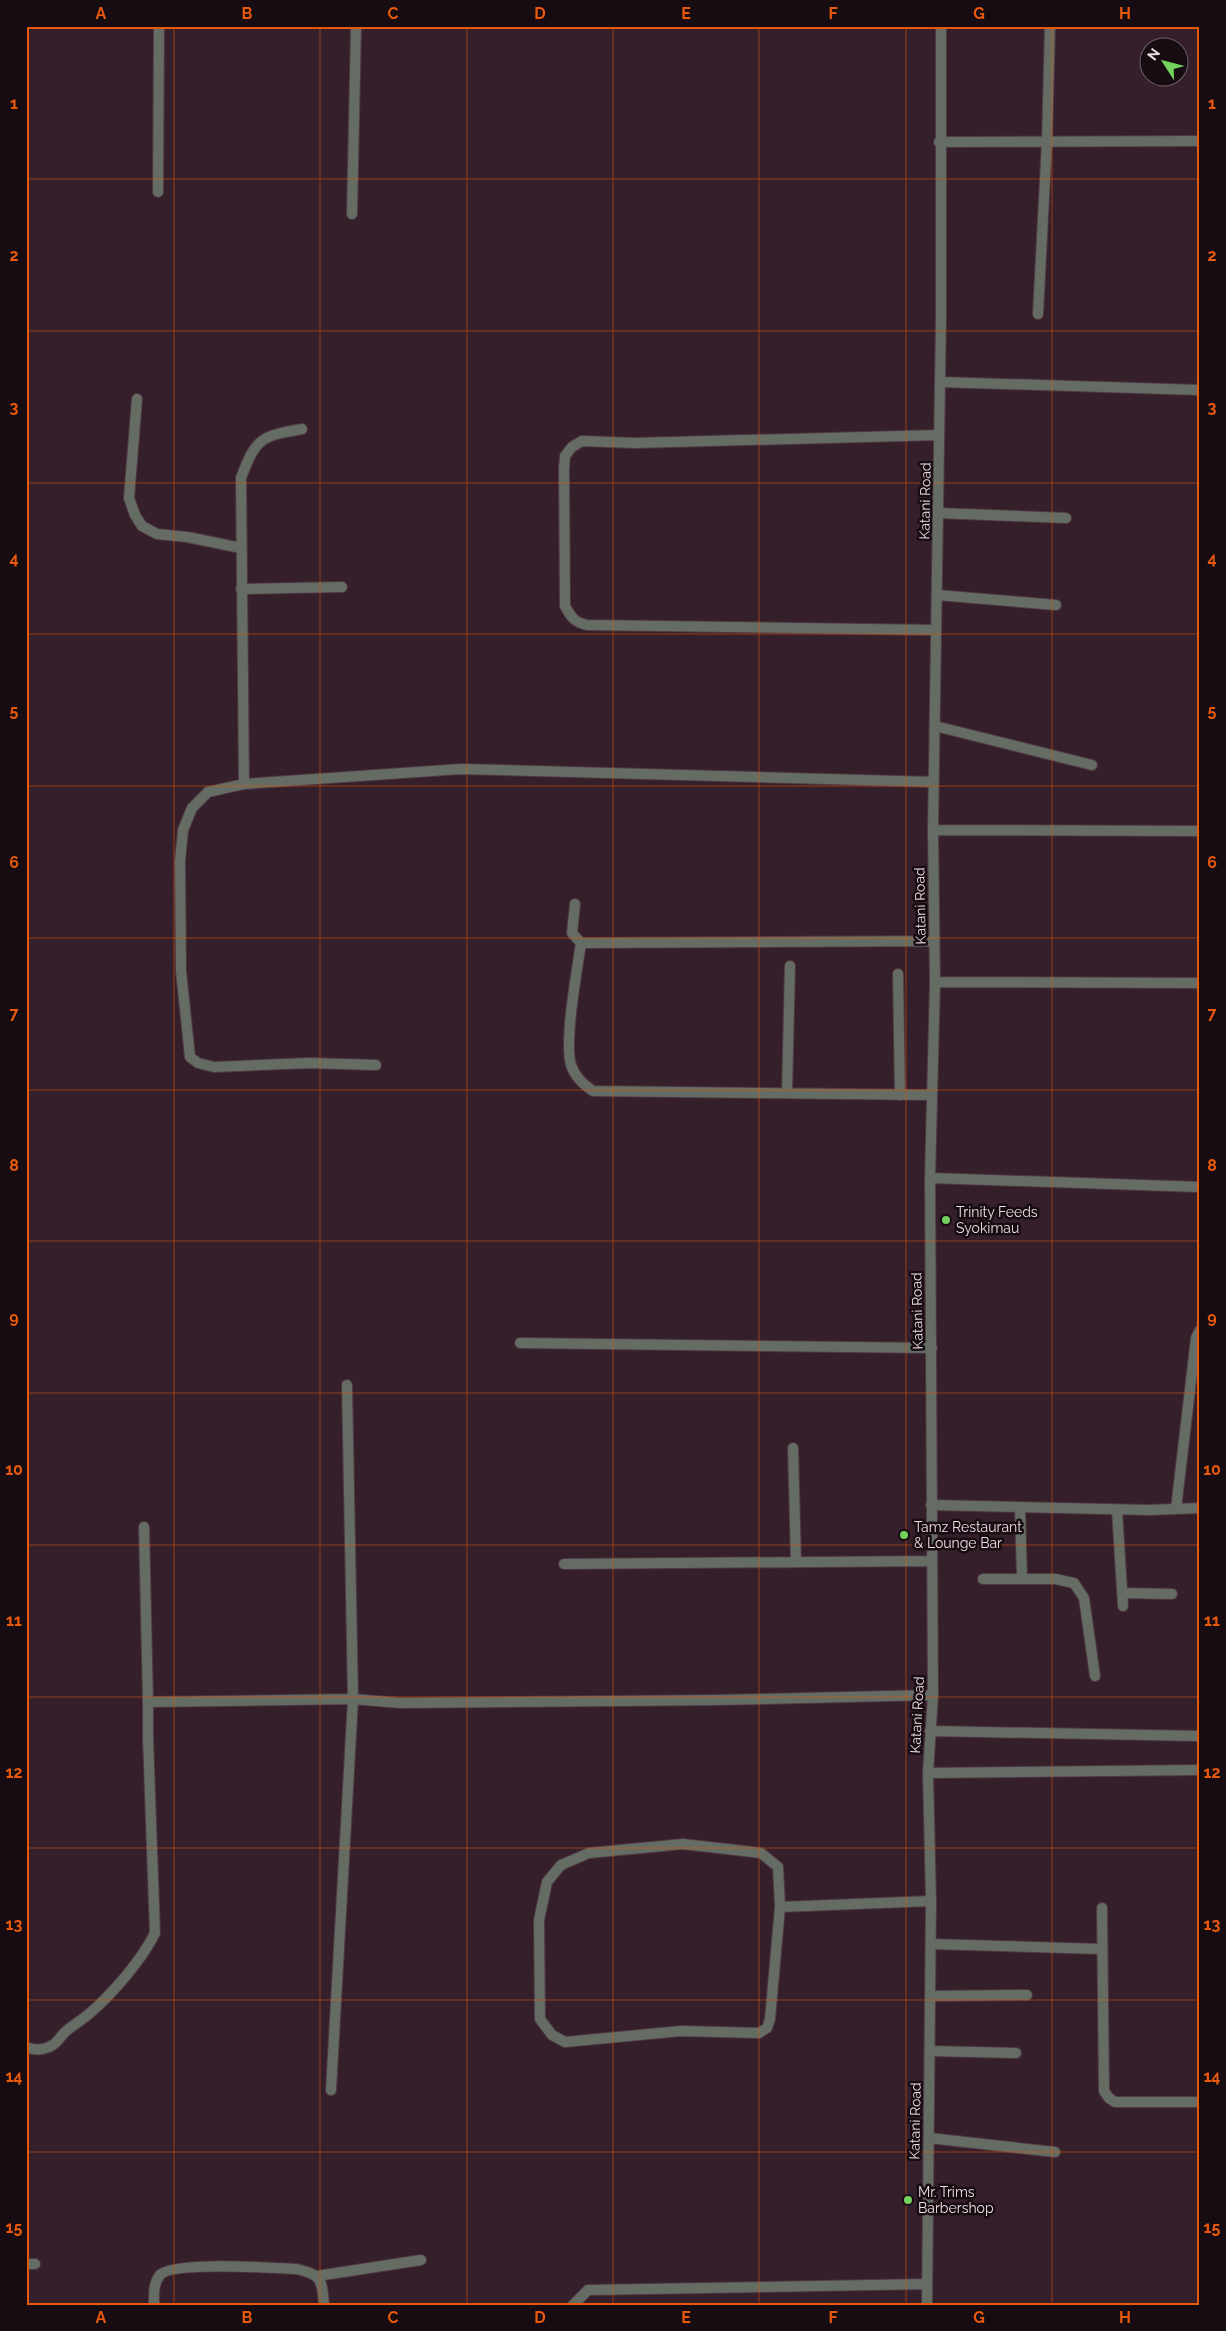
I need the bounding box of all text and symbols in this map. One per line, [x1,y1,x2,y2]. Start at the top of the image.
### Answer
text: A [96,4,107,23]
text: B [242,4,253,23]
text: C [388,4,399,23]
text: D [534,4,546,23]
text: E [681,4,691,23]
text: F [828,4,838,23]
text: G [973,4,985,23]
text: H [1119,4,1131,23]
north arrow [1138,38,1188,88]
text: N [1144,45,1163,63]
text: 1 [10,94,18,113]
text: 1 [1208,94,1216,113]
text: 2 [9,246,19,265]
text: 2 [1207,246,1217,265]
text: 3 [10,398,19,417]
text: 3 [1208,398,1217,417]
street label: Katani Road [916,462,934,540]
text: 4 [9,549,19,568]
text: 4 [1207,549,1217,568]
text: 5 [10,701,19,720]
text: 5 [1208,701,1217,720]
text: 6 [9,853,19,872]
text: 6 [1207,853,1217,872]
street label: Katani Road [911,867,929,945]
text: 7 [10,1004,19,1023]
text: 7 [1208,1004,1217,1023]
text: 8 [9,1156,19,1175]
text: 8 [1207,1156,1217,1175]
place label: Trinity Feeds Syokimau [956,1204,1038,1236]
marker: Trinity Feeds Syokimau [940,1214,952,1226]
street label: Katani Road [908,1272,926,1350]
text: 9 [9,1308,19,1327]
text: 9 [1207,1308,1217,1327]
text: 10 [5,1460,23,1479]
text: 10 [1203,1460,1221,1479]
place label: Tamz Restaurant & Lounge Bar [914,1519,1022,1551]
marker: Tamz Restaurant & Lounge Bar [898,1529,910,1541]
text: 11 [6,1611,22,1630]
text: 11 [1204,1611,1220,1630]
street label: Katani Road [907,1676,927,1754]
text: 12 [6,1763,22,1782]
text: 12 [1204,1763,1220,1782]
text: 13 [6,1915,22,1934]
text: 13 [1204,1915,1220,1934]
text: 14 [5,2067,23,2086]
text: 14 [1203,2067,1221,2086]
street label: Katani Road [906,2082,924,2160]
place label: Mr. Trims Barbershop [918,2184,994,2216]
marker: Mr. Trims Barbershop [902,2194,914,2206]
text: 15 [6,2218,23,2237]
text: 15 [1204,2218,1221,2237]
text: A [96,2308,107,2327]
text: B [242,2308,253,2327]
text: C [388,2308,399,2327]
text: D [534,2308,546,2327]
text: E [681,2308,691,2327]
text: F [828,2308,838,2327]
text: G [973,2308,985,2327]
text: H [1119,2308,1131,2327]

